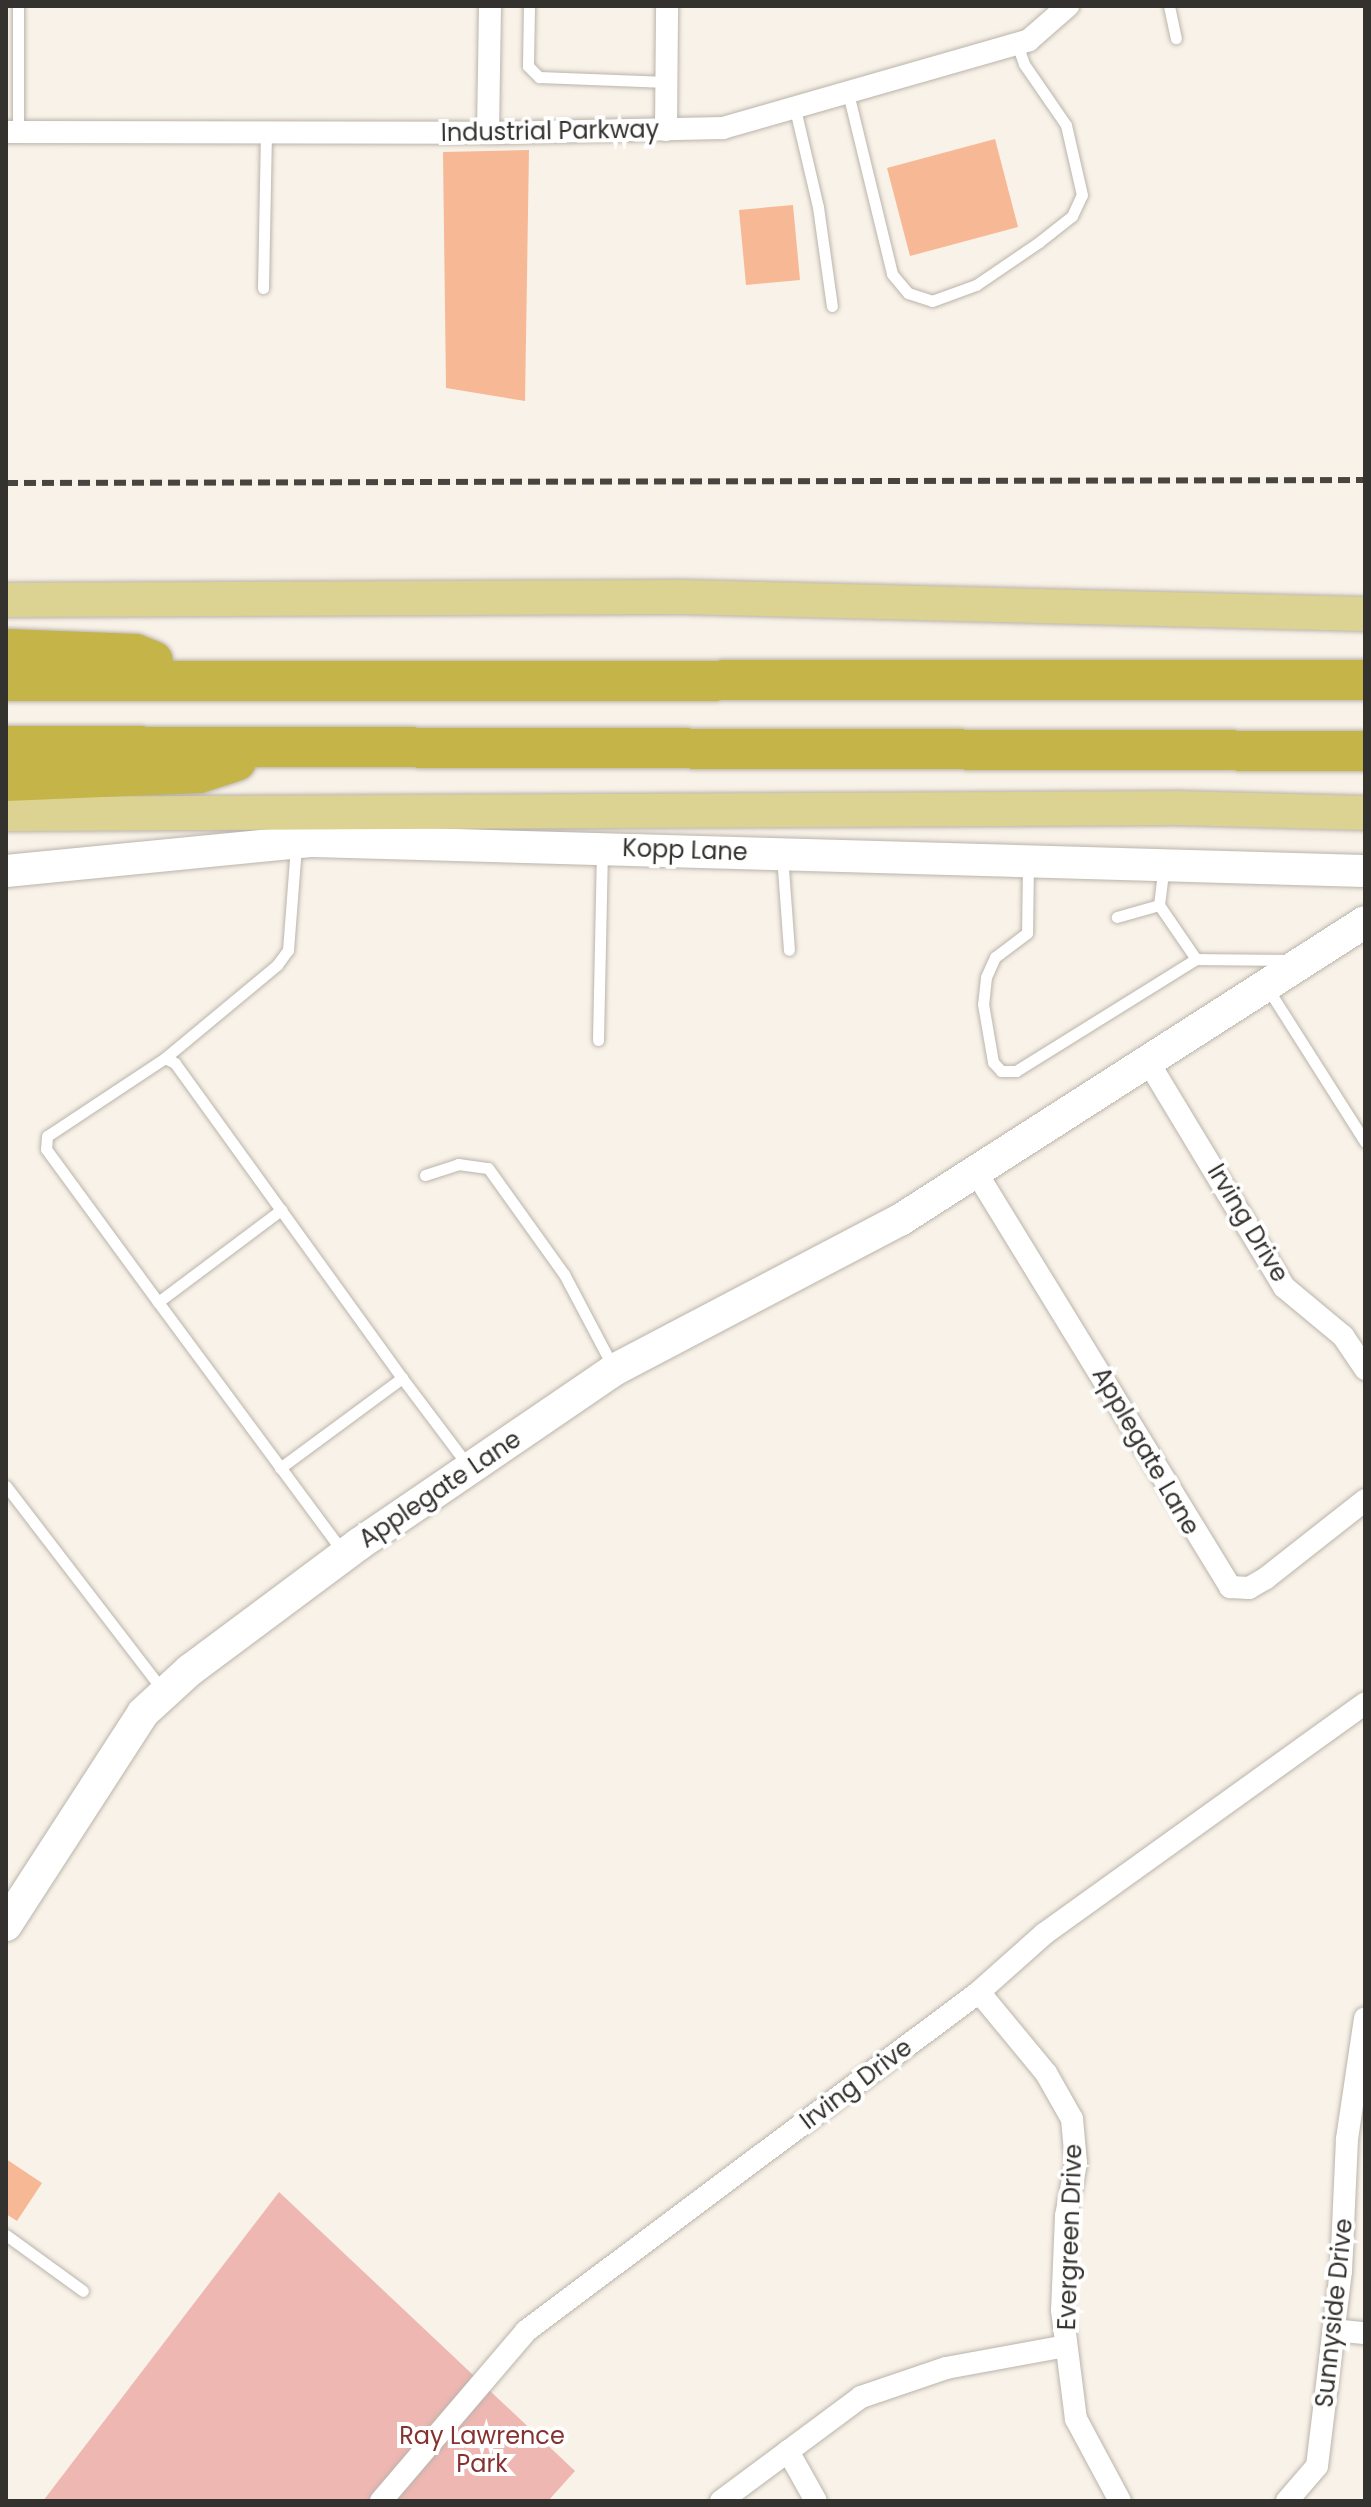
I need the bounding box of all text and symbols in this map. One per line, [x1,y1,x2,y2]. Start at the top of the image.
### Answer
street label: Industrial Parkway [441,115,659,147]
street label: Kopp Lane [622,833,748,867]
street label: Irving Drive [1202,1159,1294,1287]
street label: Applegate Lane [1086,1362,1206,1540]
street label: Applegate Lane [354,1424,526,1554]
street label: Irving Drive [794,2033,918,2135]
street label: Evergreen Drive [1052,2143,1088,2331]
street label: Sunnyside Drive [1310,2217,1358,2409]
park label: Ray Lawrence Park [399,2422,565,2478]

